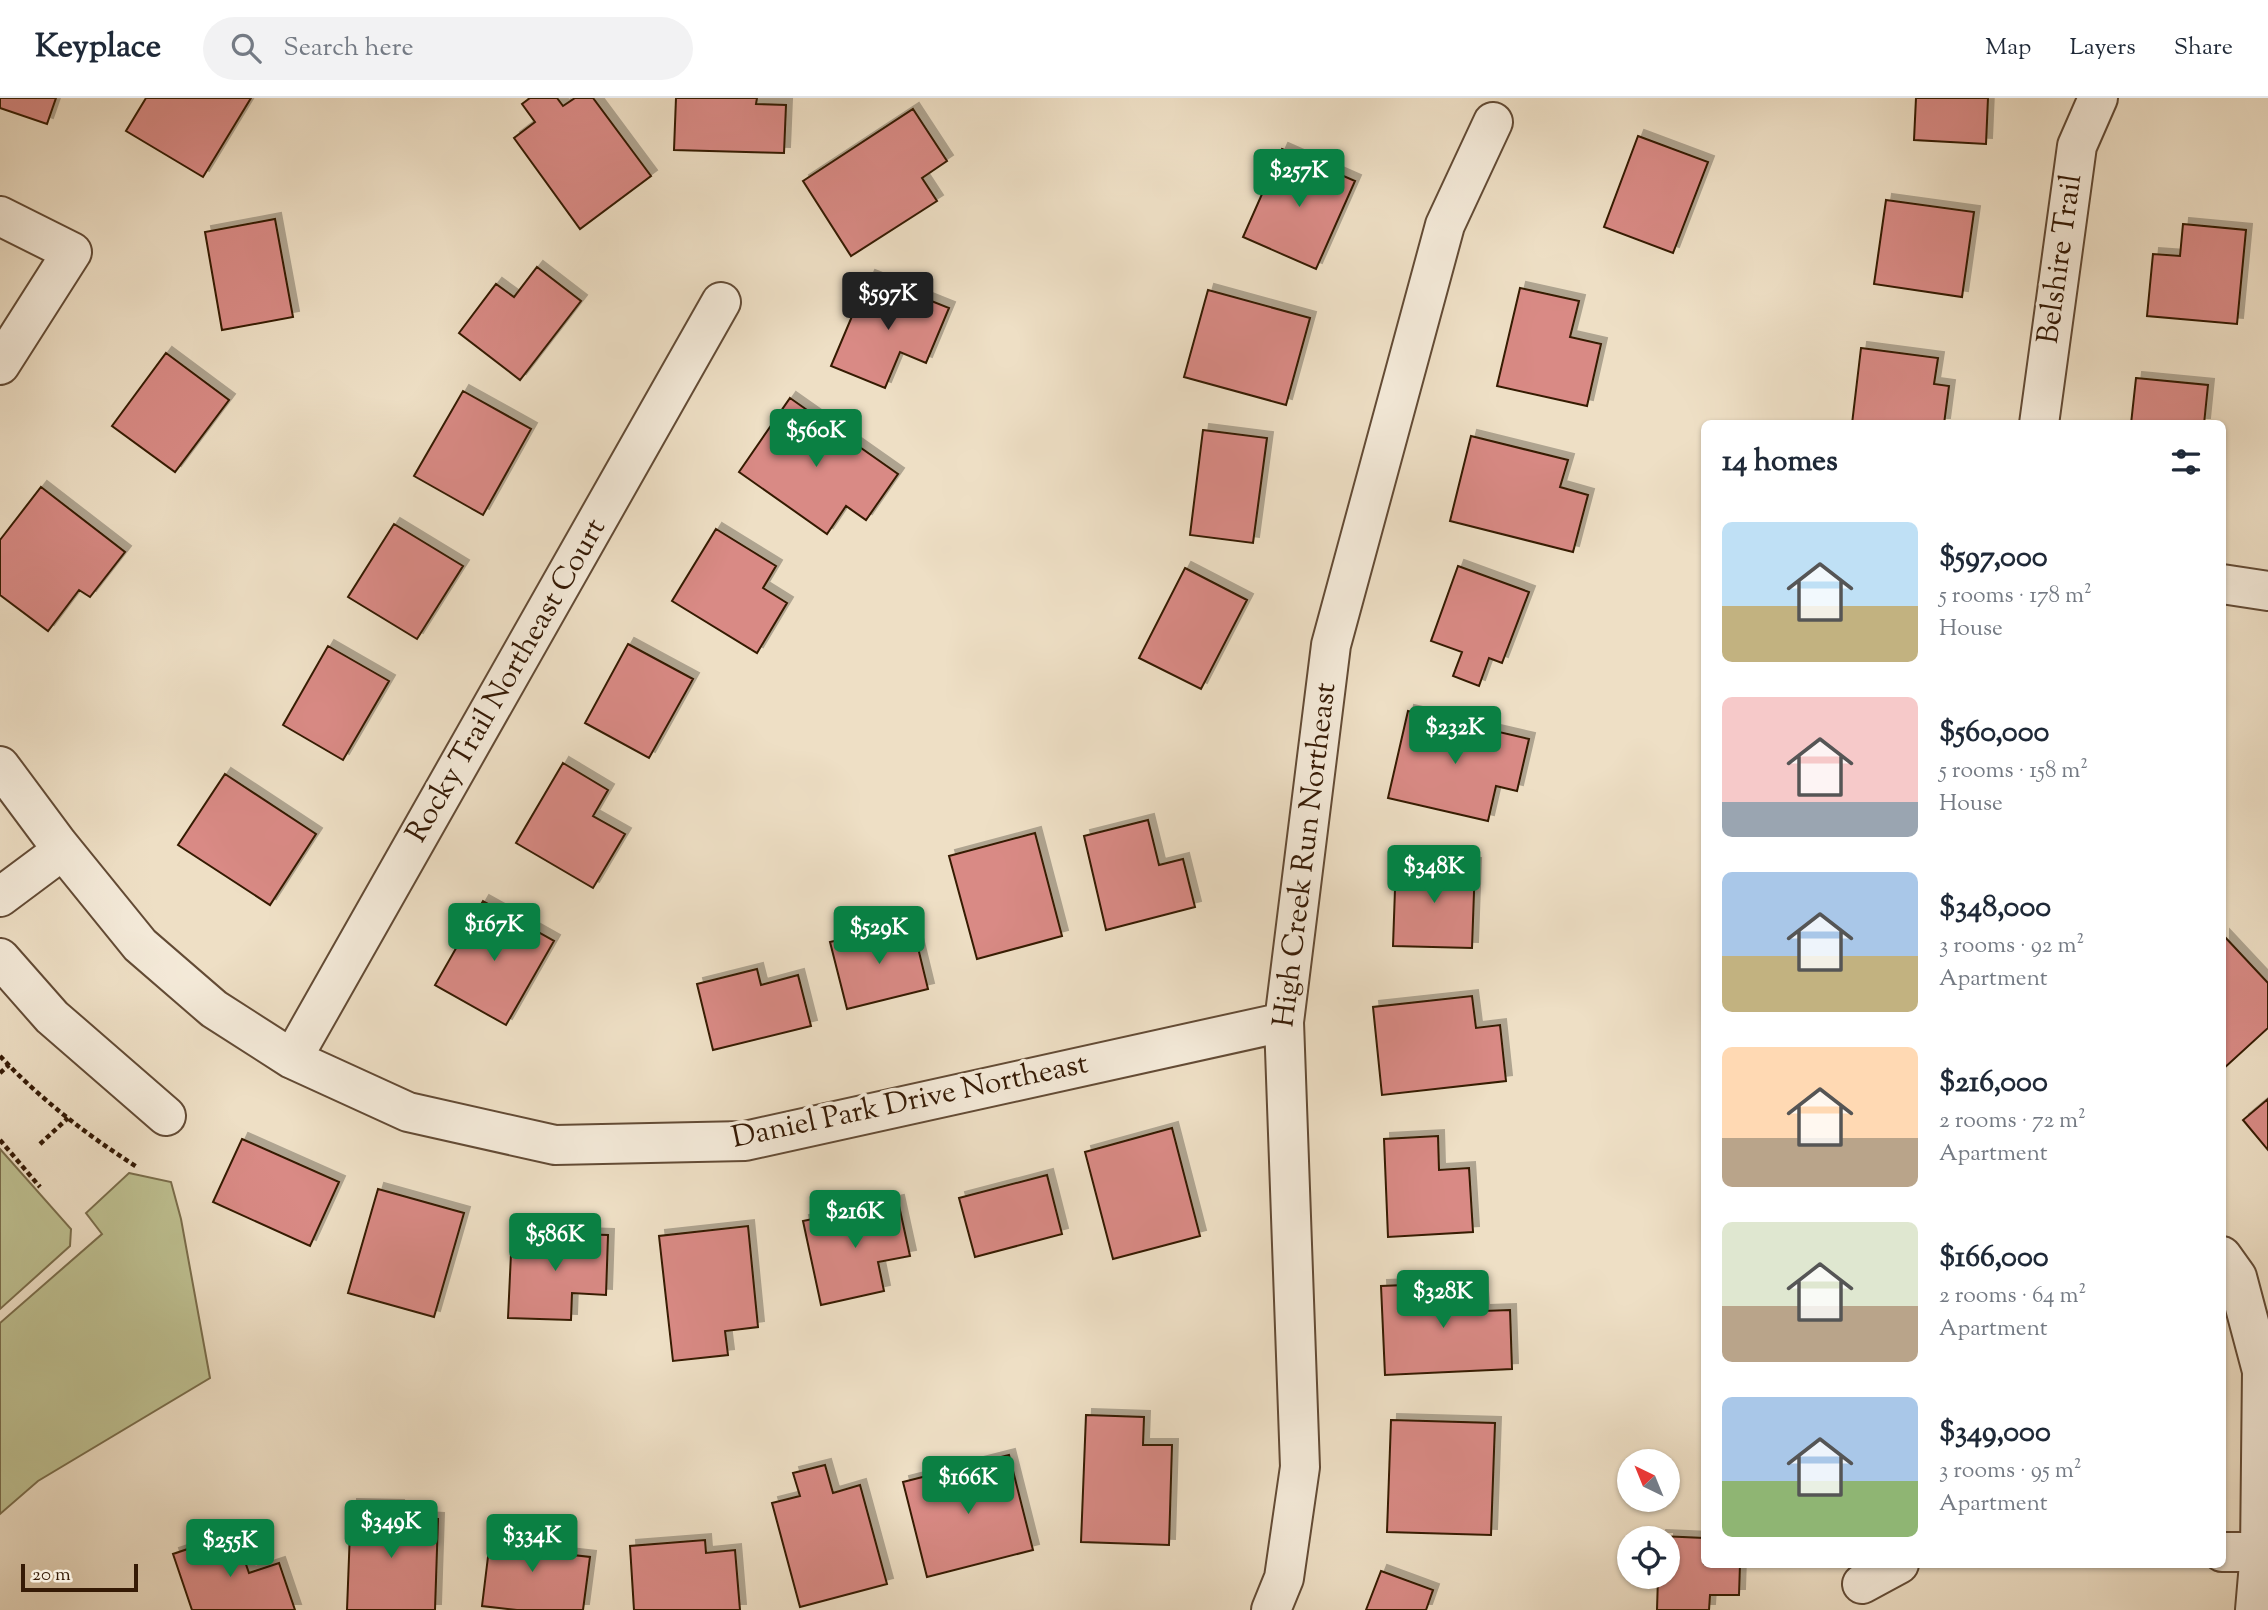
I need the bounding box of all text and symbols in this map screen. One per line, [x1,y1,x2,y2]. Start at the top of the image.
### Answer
search box [203,17,693,80]
text: Keyplace [35,24,161,72]
icon: search [227,29,265,67]
text: Search here [283,30,414,67]
text: Map [1985,31,2031,65]
text: Layers [2069,31,2136,65]
text: Share [2174,31,2233,65]
pin: $257K [1250,150,1348,209]
text: $257K [1269,155,1329,188]
street label: Belshire Trail [2028,171,2094,347]
pin: $597K [839,272,937,332]
text: $597K [858,278,918,311]
pin: $560K [767,410,865,469]
text: $560K [786,415,846,448]
text: 14 homes [1722,441,1838,484]
icon: filters [2167,443,2205,481]
street label: Rocky Trail Northeast Court [396,511,618,851]
text: $597,000 [1939,537,2048,580]
icon: home [1778,550,1862,634]
text: 5 rooms · 178 m² [1939,580,2092,613]
text: House [1939,613,2003,646]
street label: High Creek Run Northeast [1264,680,1348,1030]
pin: $232K [1406,706,1504,766]
text: $232K [1425,712,1485,745]
text: $560,000 [1939,712,2049,755]
icon: home [1778,725,1862,809]
text: 5 rooms · 158 m² [1939,755,2088,788]
text: House [1939,788,2003,821]
pin: $348K [1385,846,1483,905]
text: $348K [1403,851,1465,884]
text: $348,000 [1939,887,2051,930]
icon: home [1778,900,1862,984]
pin: $167K [445,904,543,963]
pin: $529K [830,906,928,966]
text: $167K [464,909,524,942]
text: $529K [850,912,908,945]
text: 3 rooms · 92 m² [1939,930,2084,963]
text: Apartment [1939,963,2048,996]
street label: Daniel Park Drive Northeast [728,1043,1092,1161]
text: $216,000 [1939,1062,2048,1105]
icon: home [1778,1075,1862,1159]
text: 2 rooms · 72 m² [1939,1105,2086,1138]
text: Apartment [1939,1138,2048,1171]
pin: $216K [806,1190,904,1250]
text: $216K [826,1196,884,1229]
pin: $586K [506,1214,604,1273]
text: $586K [525,1219,585,1252]
text: $166,000 [1939,1237,2049,1280]
icon: home [1778,1250,1862,1334]
pin: $328K [1394,1270,1492,1330]
text: $328K [1413,1276,1473,1309]
text: 2 rooms · 64 m² [1939,1280,2086,1313]
text: Apartment [1939,1313,2048,1346]
text: $349,000 [1939,1412,2051,1455]
icon: home [1778,1425,1862,1509]
north arrow [1617,1449,1680,1512]
map controls [1617,1449,1680,1589]
text: 3 rooms · 95 m² [1939,1455,2082,1488]
pin: $166K [919,1456,1017,1516]
text: $166K [938,1462,998,1495]
text: Apartment [1939,1488,2048,1521]
pin: $349K [342,1500,440,1560]
text: $349K [361,1506,421,1539]
pin: $334K [483,1514,581,1574]
pin: $255K [181,1520,279,1579]
text: $334K [502,1520,562,1553]
text: $255K [202,1525,258,1558]
button: locate [1617,1526,1680,1589]
scale bar [21,1561,138,1593]
text: 20 m [32,1562,71,1589]

